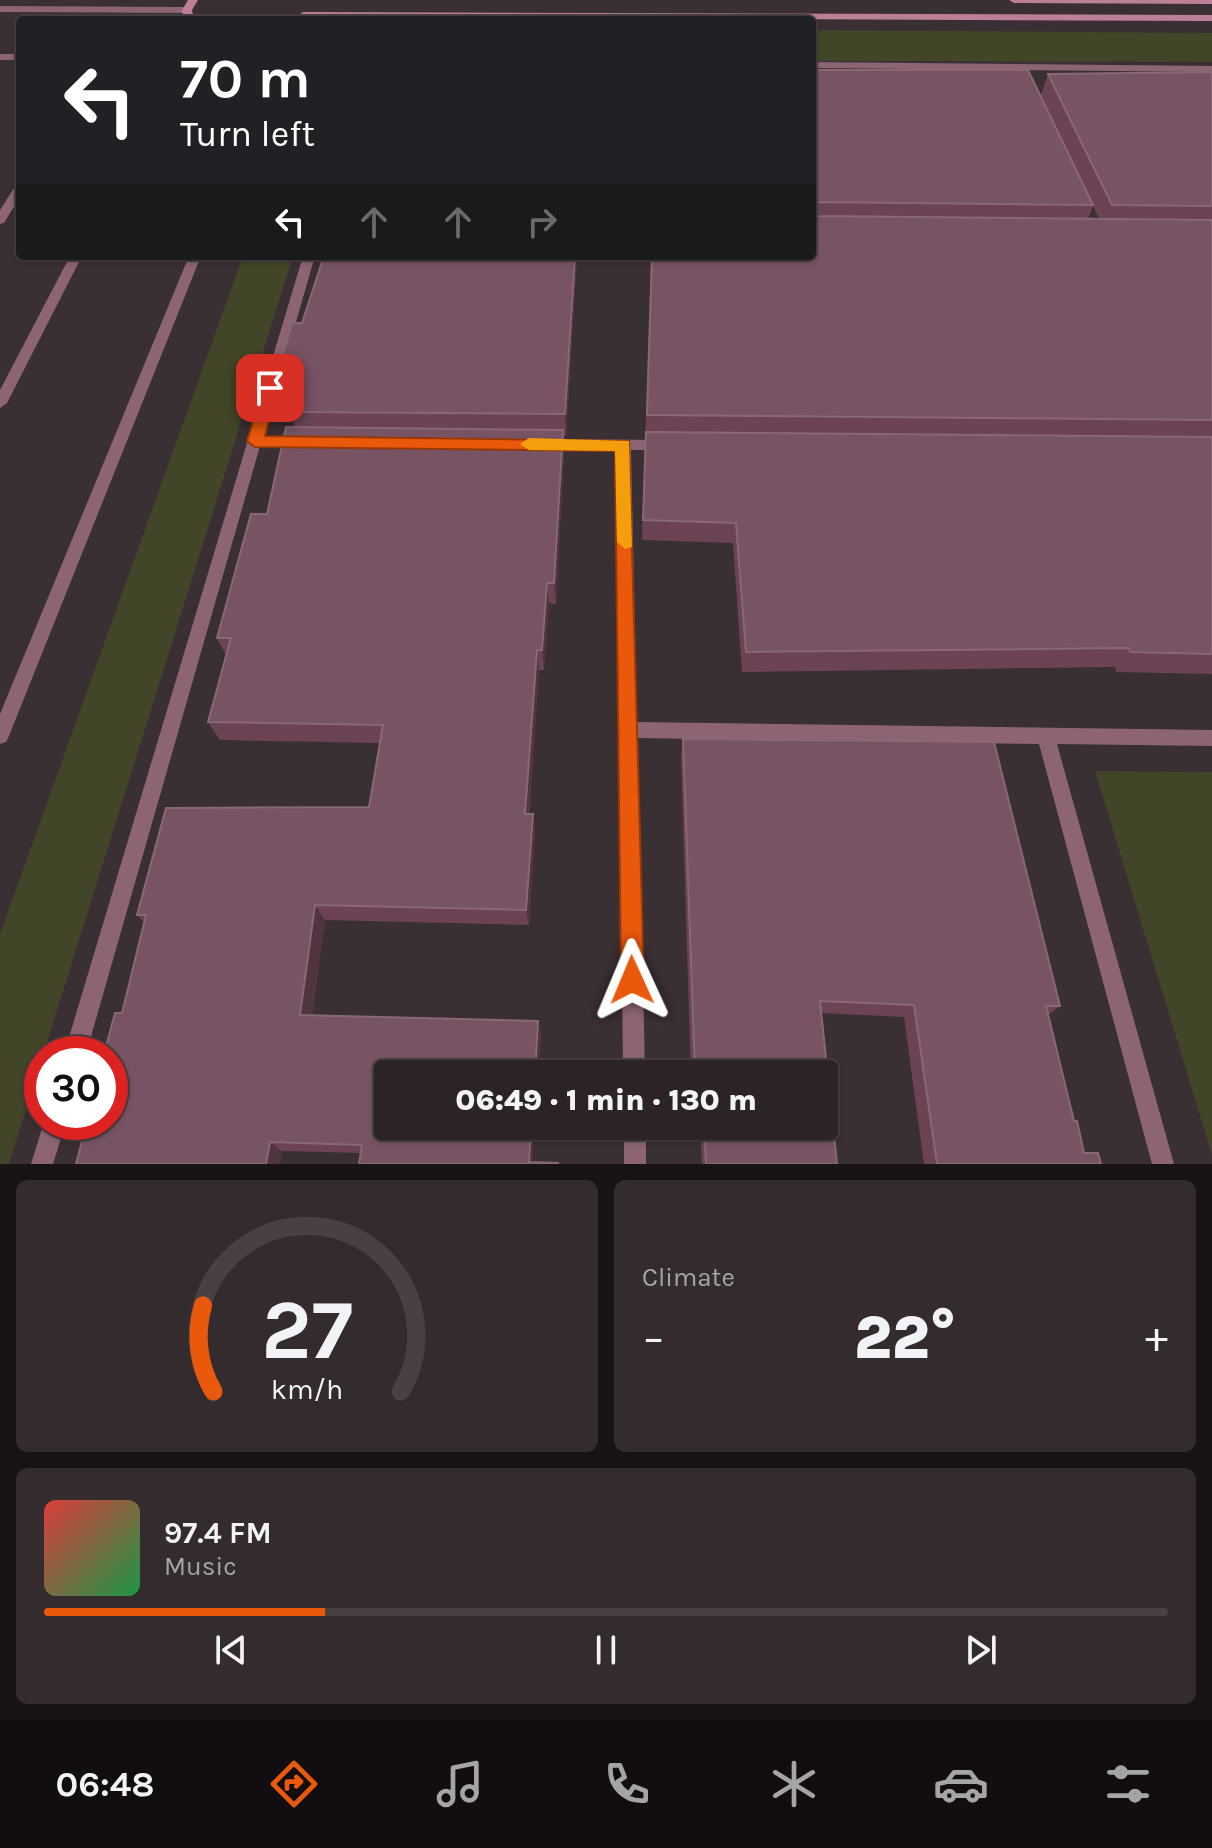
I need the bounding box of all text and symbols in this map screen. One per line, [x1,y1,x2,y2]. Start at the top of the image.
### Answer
text: 70 m [180,46,311,111]
icon: left [48,48,152,152]
text: Turn left [180,113,315,155]
icon: left [268,200,312,244]
icon: ahead [352,200,396,244]
icon: ahead [436,200,480,244]
icon: right [520,200,564,244]
pin [236,354,304,422]
icon: arrive [248,366,292,410]
position arrow [590,938,674,1022]
speed limit sign: 30 [24,1036,128,1140]
text: 06:49 · 1 min · 130 m [455,1082,757,1118]
text: Climate [642,1262,735,1293]
text: 27 [261,1282,353,1379]
text: 22° [854,1303,956,1373]
text: − [642,1312,665,1363]
text: + [1145,1312,1168,1363]
text: km/h [271,1373,343,1406]
text: 97.4 FM [164,1515,272,1551]
text: Music [164,1551,237,1582]
icon: previous [209,1628,253,1672]
icon: pause [584,1628,628,1672]
icon: next [959,1628,1003,1672]
icon: directions [266,1756,322,1812]
icon: music [432,1756,488,1812]
icon: phone [599,1756,655,1812]
icon: climate [766,1756,822,1812]
icon: car [933,1756,989,1812]
icon: filters [1100,1756,1156,1812]
text: 06:48 [55,1763,155,1805]

